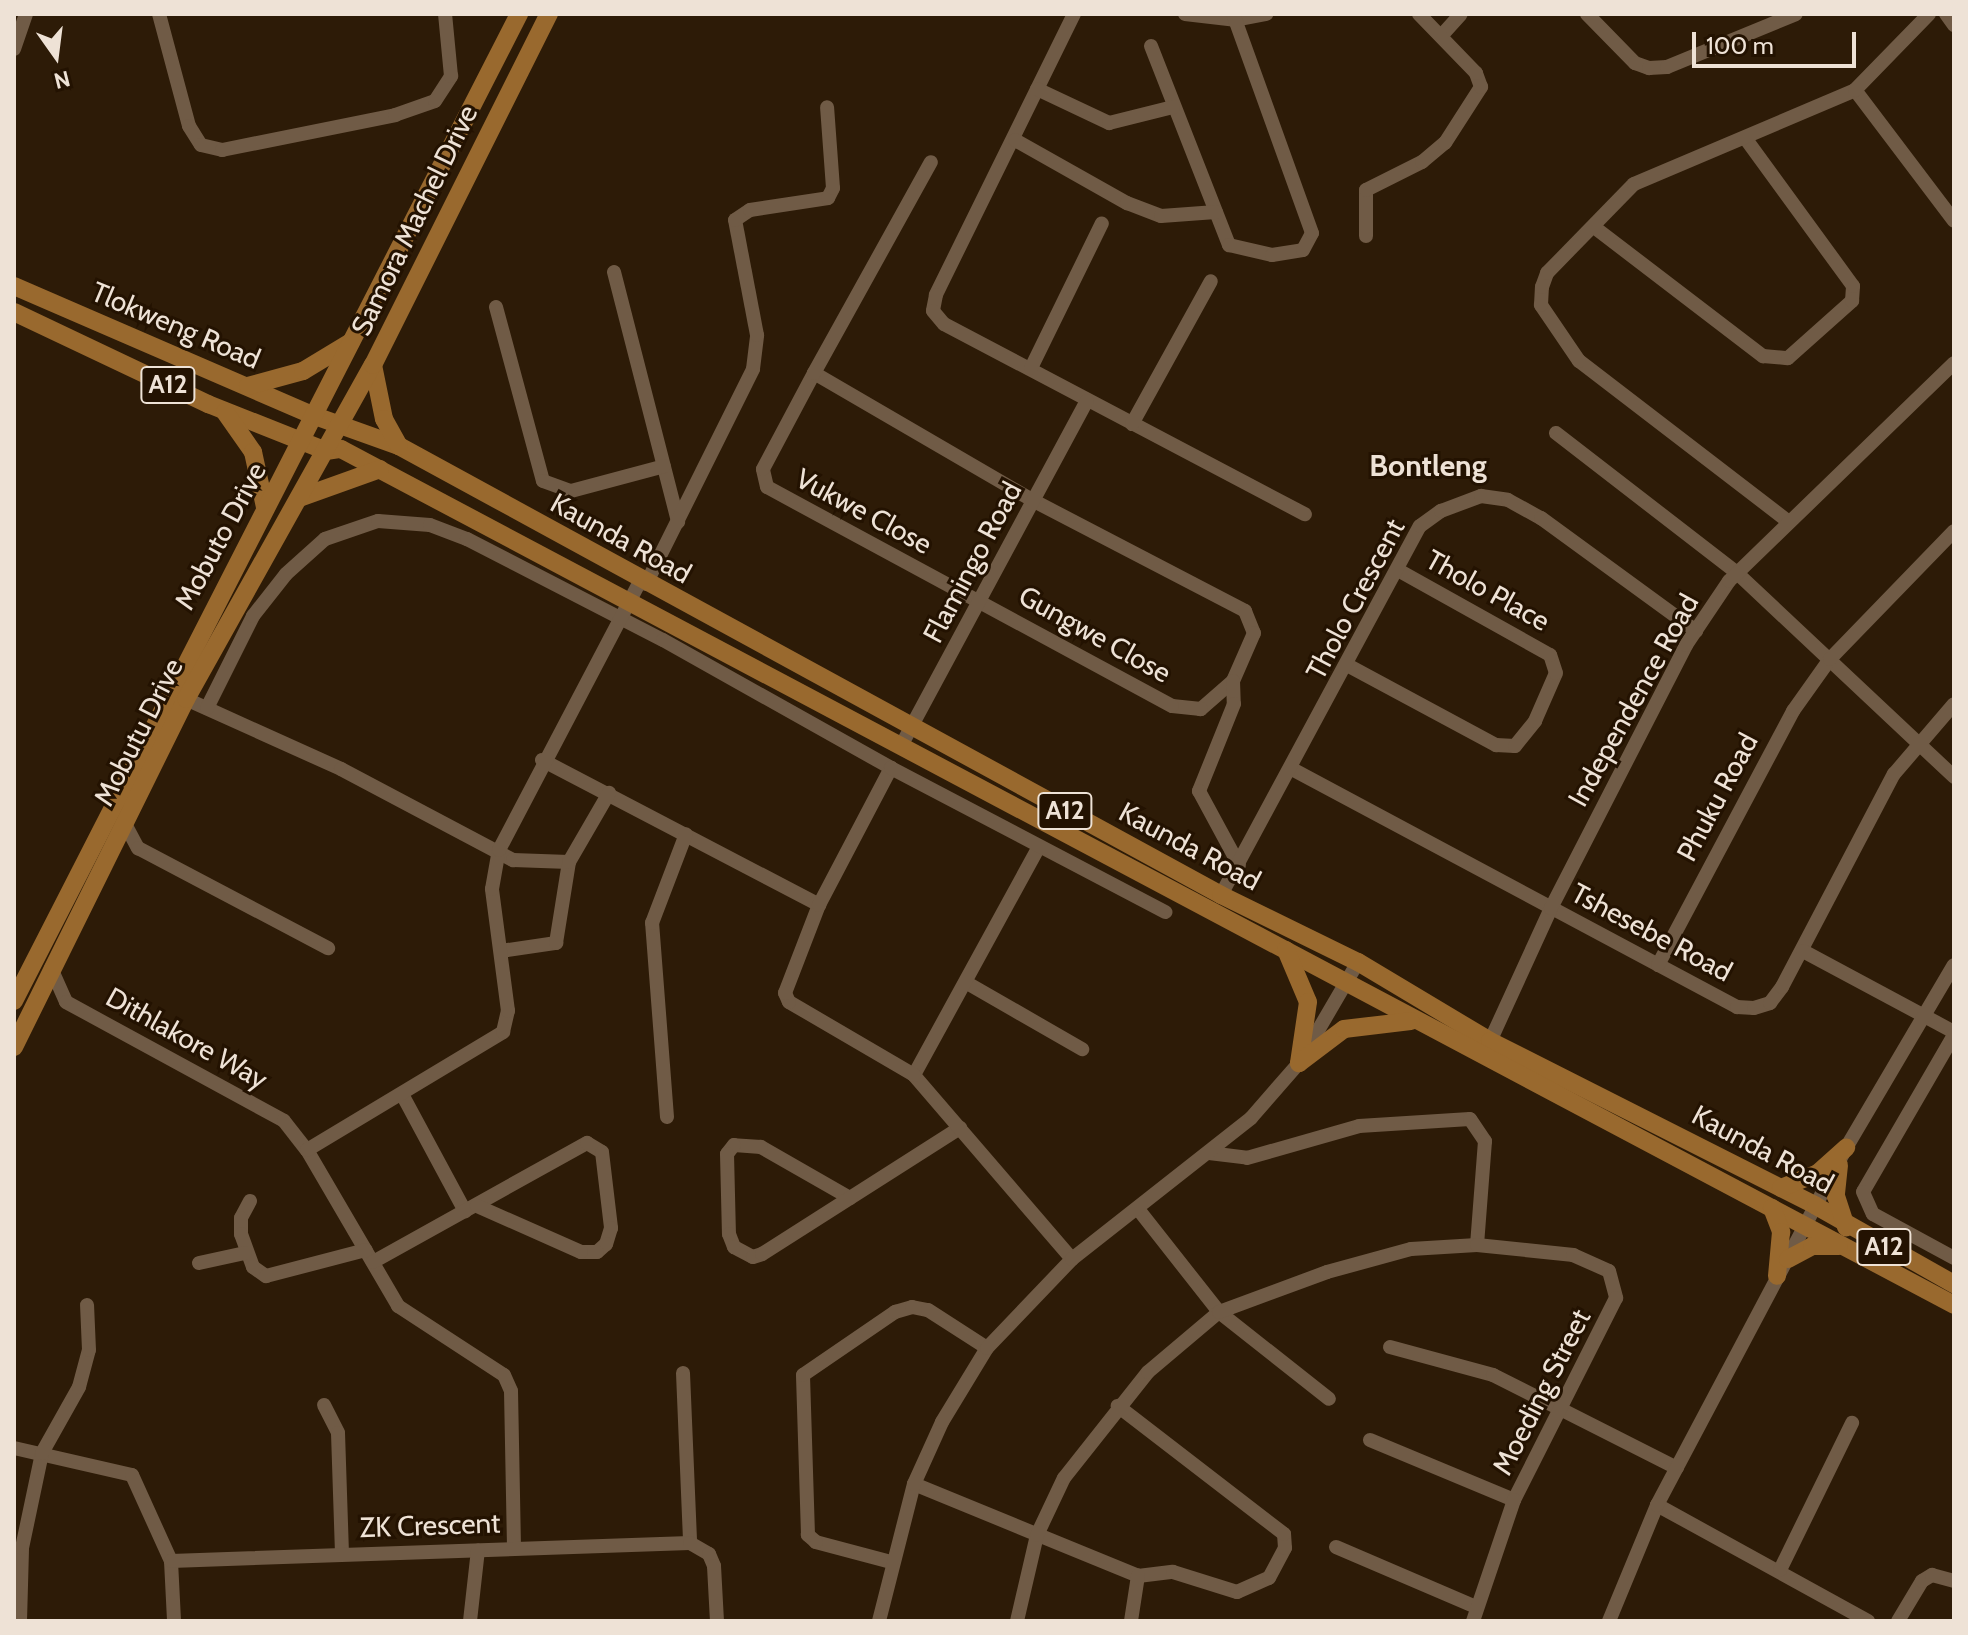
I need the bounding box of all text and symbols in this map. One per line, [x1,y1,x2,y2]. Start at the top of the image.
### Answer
north arrow [16,16,96,96]
scale bar [1696,16,1860,66]
text: 100 m [1706,31,1774,60]
text: N [51,65,73,95]
street label: Samora Machel Drive [344,99,484,341]
street label: Tlokweng Road [86,274,266,376]
road number: A12 [140,363,196,407]
district label: Bontleng [1369,448,1487,484]
street label: Mobuto Drive [167,457,273,615]
street label: Vukwe Close [790,461,938,561]
street label: Flamingo Road [916,476,1028,648]
street label: Kaunda Road [545,486,697,590]
street label: Tholo Crescent [1299,513,1411,685]
street label: Tholo Place [1420,542,1556,638]
street label: Gungwe Close [1013,578,1177,690]
street label: Independence Road [1561,588,1705,812]
street label: Mobutu Drive [86,653,190,811]
street label: Phuku Road [1669,727,1765,867]
road number: A12 [1037,789,1093,833]
street label: Kaunda Road [1113,795,1267,897]
street label: Tshesebe Road [1566,876,1738,988]
street label: Dithlakore Way [100,980,274,1096]
street label: Kaunda Road [1686,1098,1840,1200]
road number: A12 [1856,1225,1912,1269]
street label: Moeding Street [1485,1304,1597,1480]
street label: ZK Crescent [359,1506,501,1544]

